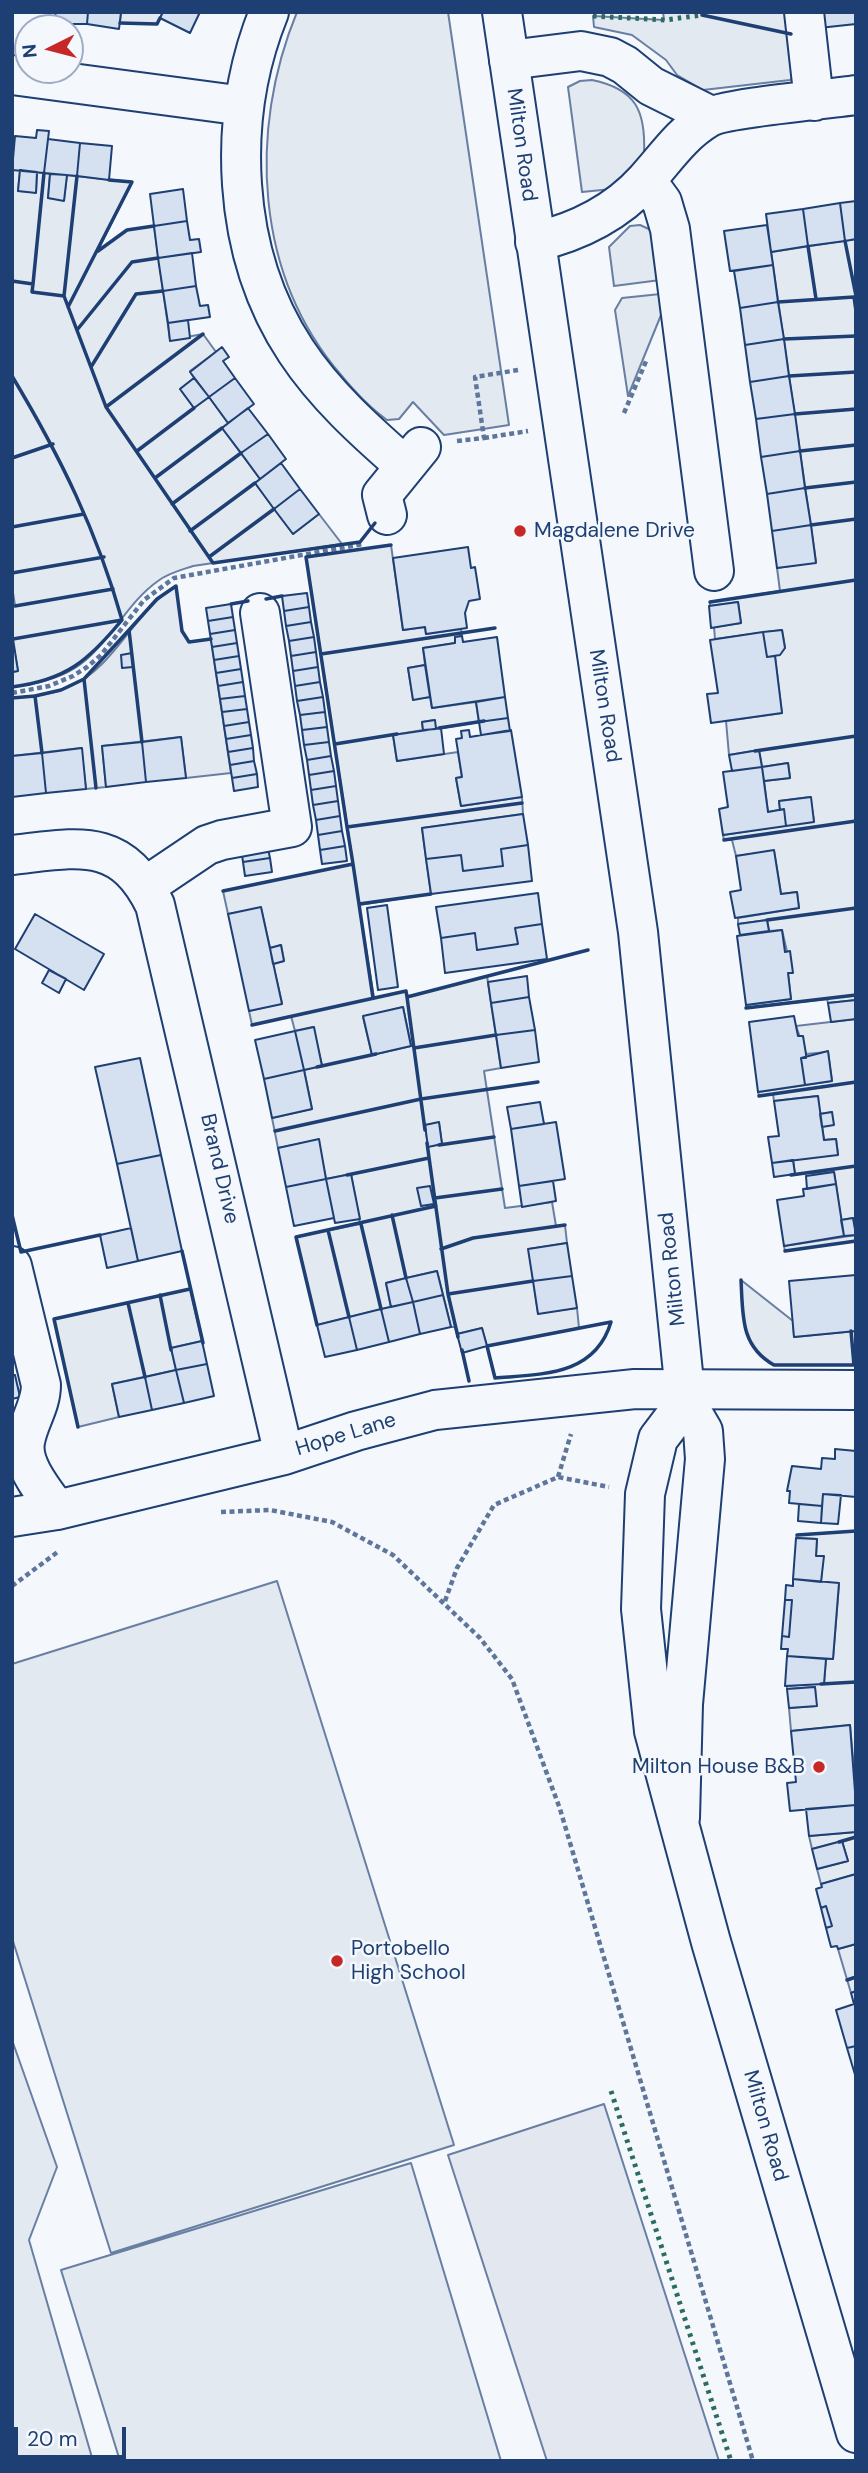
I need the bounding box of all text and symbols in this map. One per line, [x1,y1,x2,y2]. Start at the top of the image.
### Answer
north arrow [14,14,84,84]
text: N [16,43,43,59]
street label: Milton Road [501,87,541,203]
place label: Magdalene Drive [534,518,695,544]
marker: Magdalene Drive [512,523,528,539]
street label: Milton Road [583,648,625,764]
street label: Brand Drive [194,1111,244,1227]
street label: Milton Road [654,1211,692,1327]
street label: Hope Lane [293,1408,399,1462]
place label: Milton House B&B [632,1754,805,1780]
marker: Milton House B&B [811,1759,827,1775]
place label: Portobello High School [351,1936,466,1986]
marker: Portobello High School [329,1953,345,1969]
street label: Milton Road [737,2068,793,2184]
scale bar [18,2414,130,2458]
text: 20 m [27,2425,78,2453]

